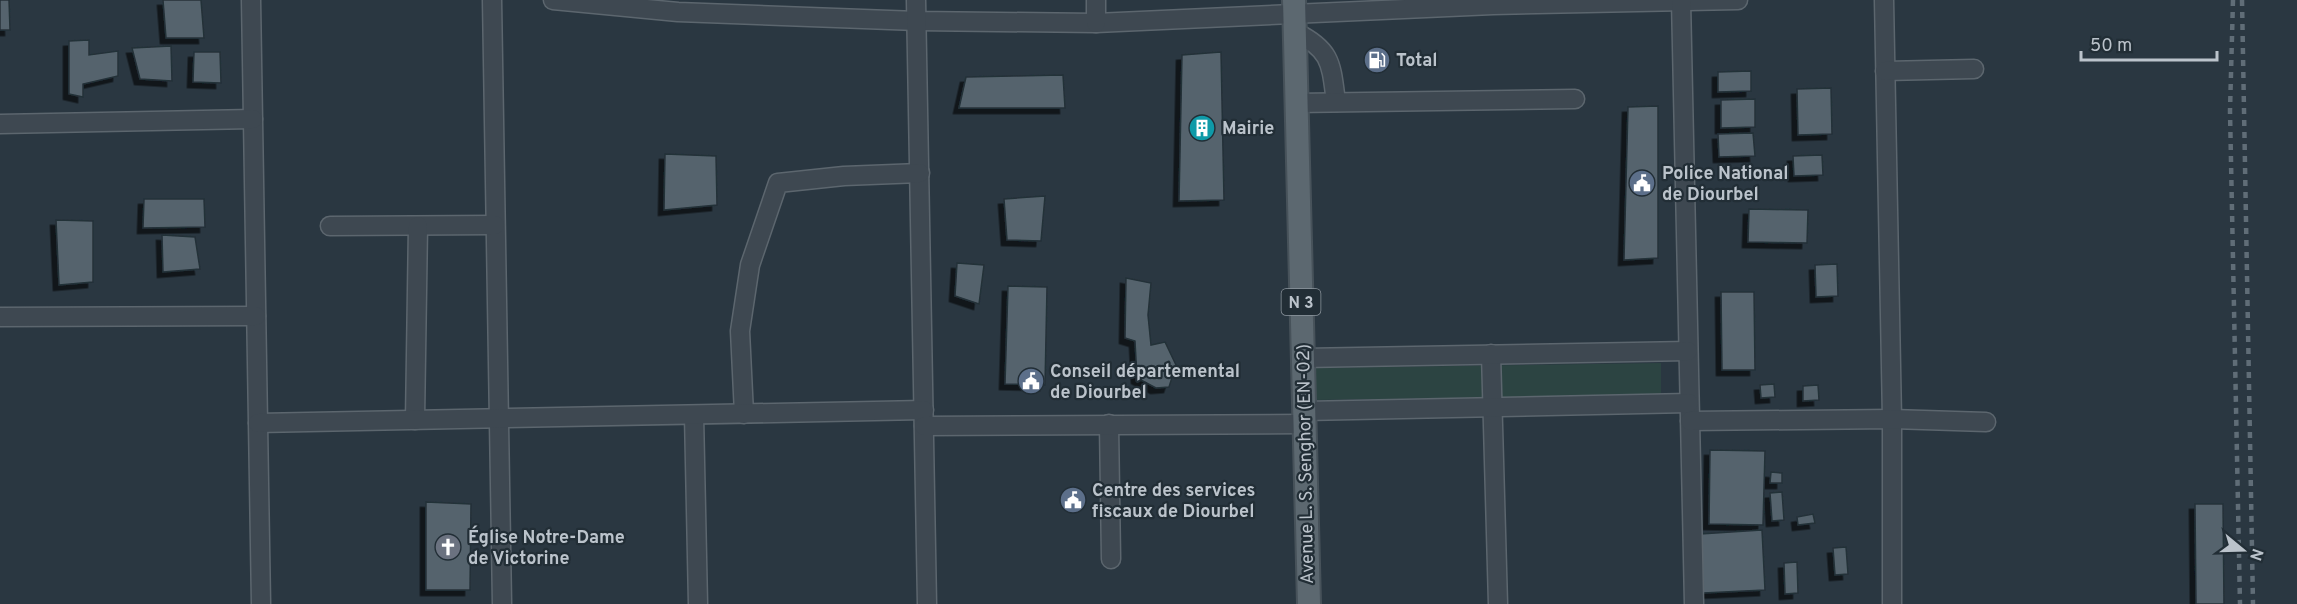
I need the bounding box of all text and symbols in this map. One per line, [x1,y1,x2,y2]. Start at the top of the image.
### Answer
scale bar [2081,24,2218,62]
text: 50 m [2090,35,2132,58]
fuel station icon: Total [1362,45,1392,75]
place label: Total [1396,50,1438,73]
building icon: Mairie [1187,113,1217,143]
place label: Mairie [1222,118,1274,141]
place label: Police National de Diourbel [1662,163,1789,207]
public building icon: Police National de Diourbel [1627,168,1657,198]
road number: N 3 [1282,289,1320,315]
street label: Avenue L. S. Senghor (EN-02) [1293,344,1320,584]
place label: Conseil départemental de Diourbel [1050,361,1240,405]
public building icon: Conseil départemental de Diourbel [1016,366,1046,396]
place label: Centre des services fiscaux de Diourbel [1092,480,1255,524]
public building icon: Centre des services fiscaux de Diourbel [1058,485,1088,515]
north arrow [2213,520,2273,580]
place label: Église Notre-Dame de Victorine [468,525,625,571]
church icon: Église Notre-Dame de Victorine [433,532,463,562]
text: N [2244,546,2267,563]

